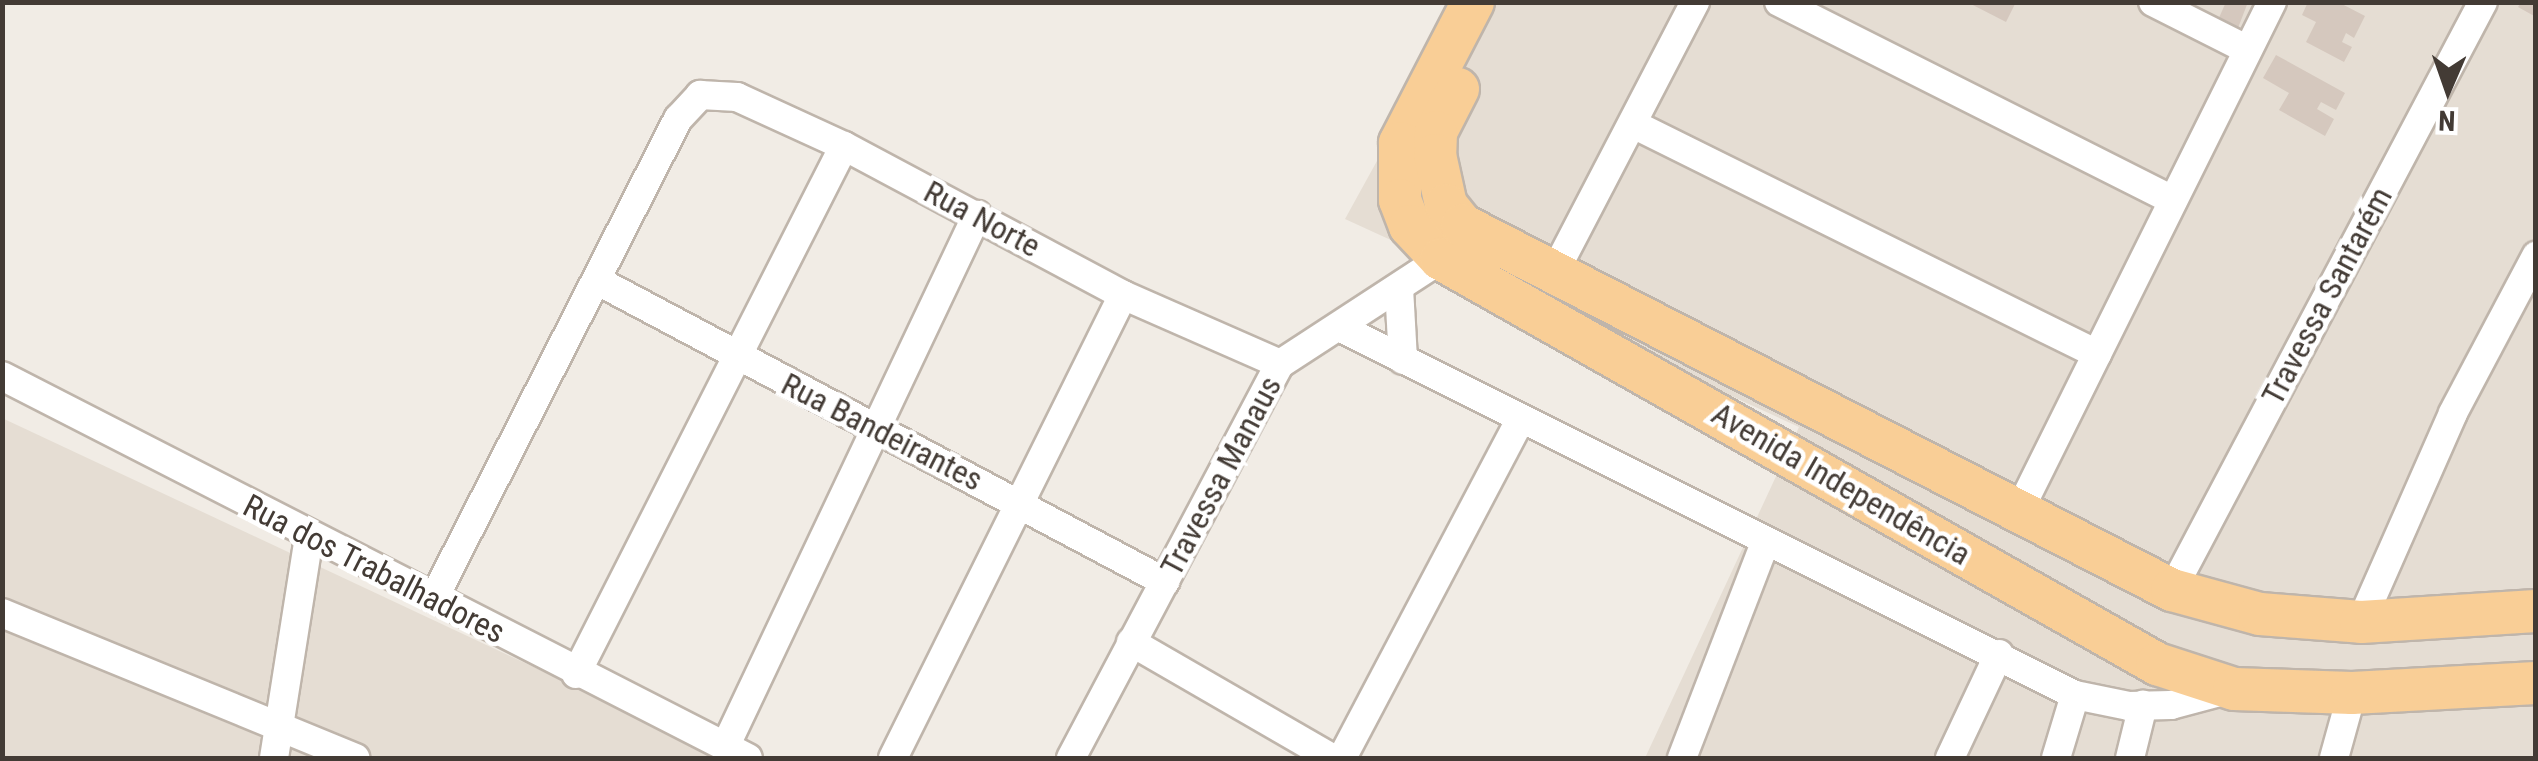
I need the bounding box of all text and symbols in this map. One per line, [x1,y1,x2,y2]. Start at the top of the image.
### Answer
north arrow [2398,40,2498,140]
text: N [2438,104,2456,137]
street label: Rua Norte [917,172,1047,266]
street label: Travessa Santarém [2254,181,2400,411]
street label: Rua Bandeirantes [775,365,989,499]
street label: Travessa Manaus [1152,370,1290,582]
street label: Avenida Independência [1705,394,1977,574]
street label: Rua dos Trabalhadores [236,486,512,652]

